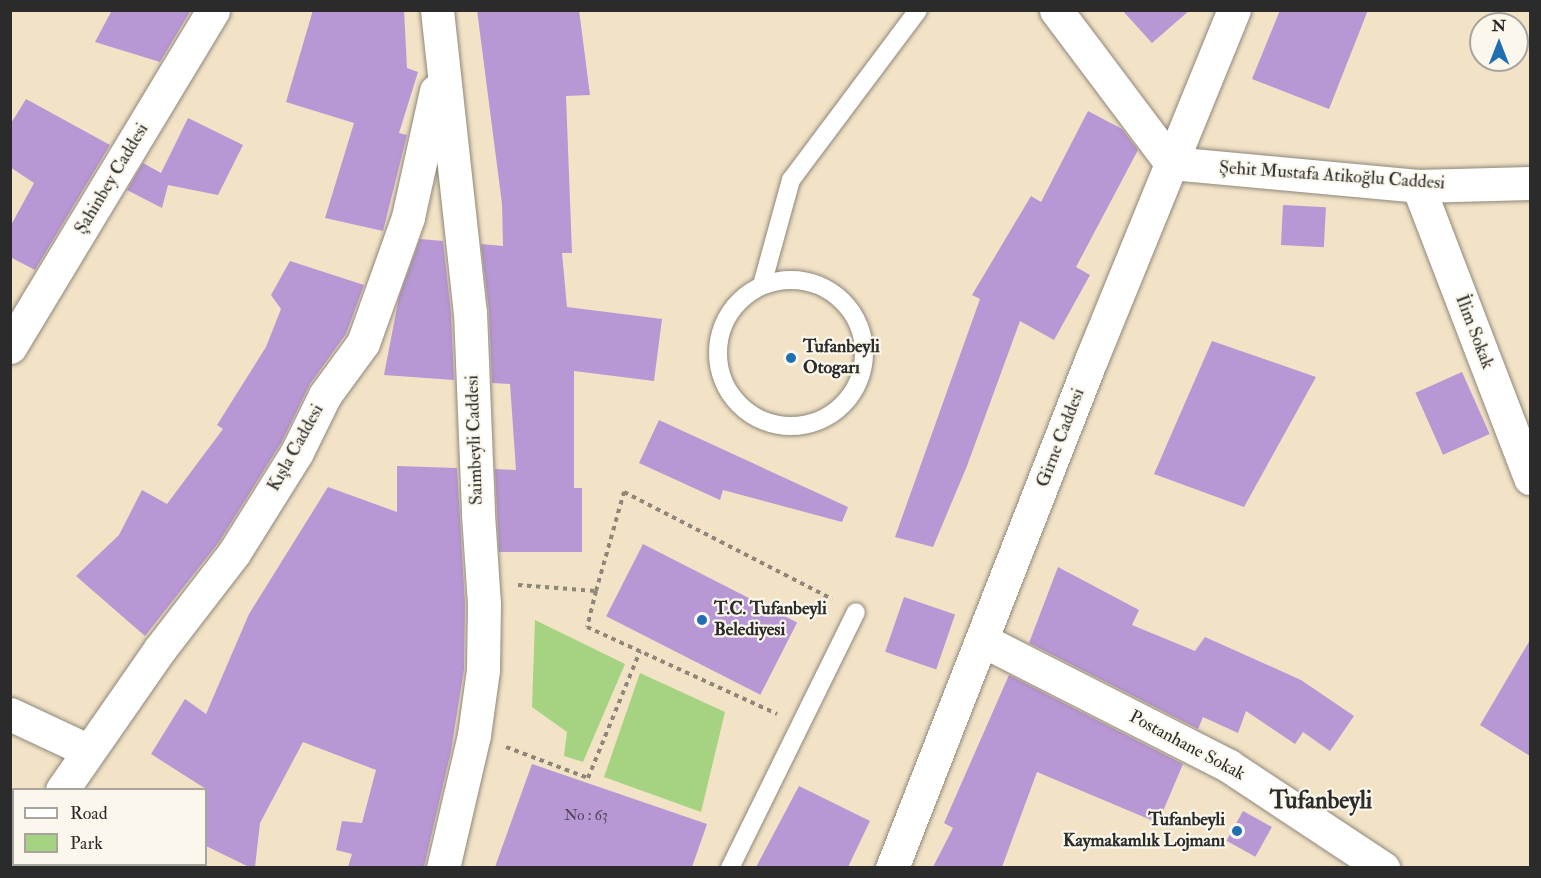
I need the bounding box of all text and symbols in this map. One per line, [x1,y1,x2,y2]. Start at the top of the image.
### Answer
north arrow [1469,12,1529,72]
text: N [1492,16,1506,36]
street label: Şahinbey Caddesi [70,120,154,238]
street label: Şehit Mustafa Atikoğlu Caddesi [1218,157,1446,195]
street label: İlim Sokak [1450,292,1498,372]
place label: Tufanbeyli Otogarı [803,337,880,380]
marker: Tufanbeyli Otogarı [784,351,798,365]
street label: Saimbeyli Caddesi [462,375,488,505]
street label: Girne Caddesi [1032,386,1090,490]
street label: Kışla Caddesi [263,401,329,495]
place label: T.C. Tufanbeyli Belediyesi [714,599,827,642]
marker: T.C. Tufanbeyli Belediyesi [695,613,709,627]
street label: Postanhane Sokak [1125,706,1249,786]
district label: Tufanbeyli [1270,787,1372,815]
legend [12,788,207,866]
text: Road [70,802,108,825]
house number: No : 63 [564,807,608,825]
place label: Tufanbeyli Kaymakamlık Lojmanı [1063,810,1225,852]
marker: Tufanbeyli Kaymakamlık Lojmanı [1230,824,1244,838]
text: Park [70,832,103,855]

